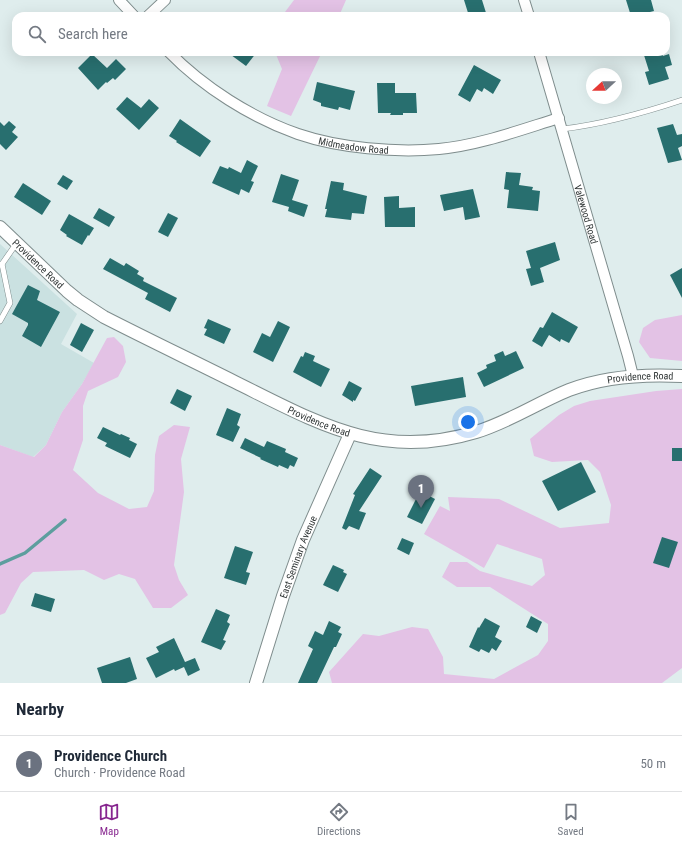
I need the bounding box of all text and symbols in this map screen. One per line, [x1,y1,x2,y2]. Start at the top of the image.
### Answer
search box [12,12,670,56]
icon: search [26,23,48,45]
text: Search here [58,25,128,43]
north arrow [586,68,622,104]
street label: Midmeadow Road [317,135,389,155]
street label: Valewood Road [573,183,600,245]
street label: Providence Road [11,237,66,290]
street label: Providence Road [606,370,673,385]
street label: Providence Road [286,404,352,438]
your location [458,412,478,432]
pin: 1 [408,475,434,508]
street label: East Seminary Avenue [277,514,319,600]
text: Nearby [16,699,64,719]
text: Providence Church [54,747,167,765]
text: 1 [26,756,32,771]
text: 50 m [640,756,666,771]
text: Church · Providence Road [54,765,185,780]
tab: Map [98,801,120,838]
tab: Directions [317,801,361,838]
tab: Saved [558,801,584,838]

